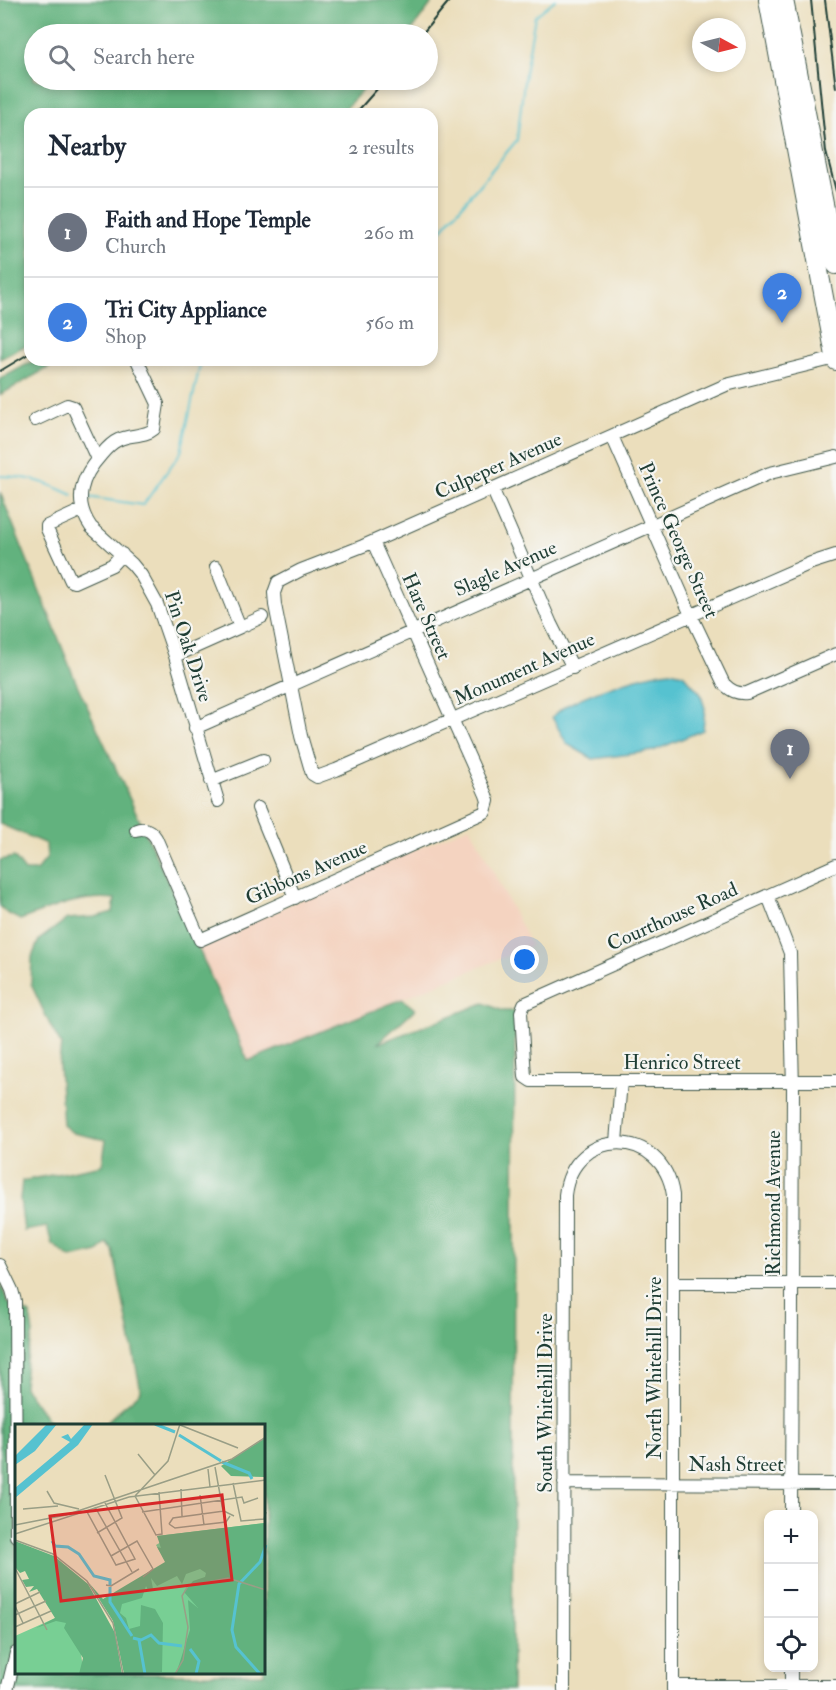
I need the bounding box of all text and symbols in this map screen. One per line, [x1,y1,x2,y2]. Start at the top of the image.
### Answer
north arrow [692,18,746,72]
search box [24,24,438,90]
icon: search [45,41,78,74]
text: Search here [93,43,195,71]
text: Nearby [48,131,126,163]
text: 2 results [348,135,414,160]
text: Faith and Hope Temple [105,206,311,234]
text: 1 [64,220,71,245]
text: 260 m [364,220,414,245]
text: Church [105,234,166,259]
pin: 2 [762,274,802,323]
text: Tri City Appliance [105,296,267,324]
text: 2 [62,310,73,335]
text: 560 m [365,310,414,335]
text: Shop [105,324,146,349]
street label: Culpeper Avenue [431,426,566,506]
street label: Prince George Street [633,458,724,622]
street label: Slagle Avenue [450,535,560,602]
street label: Hare Street [396,569,457,664]
street label: Pin Oak Drive [159,587,218,705]
street label: Monument Avenue [450,626,599,711]
pin: 1 [770,730,810,779]
street label: Gibbons Avenue [241,834,371,910]
street label: Courthouse Road [603,876,741,956]
your location [510,945,539,974]
street label: Henrico Street [623,1050,741,1075]
street label: Richmond Avenue [761,1130,786,1276]
street label: North Whitehill Drive [642,1277,667,1459]
street label: South Whitehill Drive [533,1313,558,1493]
inset map [15,1424,266,1675]
street label: Nash Street [688,1452,784,1477]
map controls [764,1510,818,1672]
button: + [764,1510,818,1564]
button: − [764,1564,818,1618]
button: locate [764,1618,818,1672]

